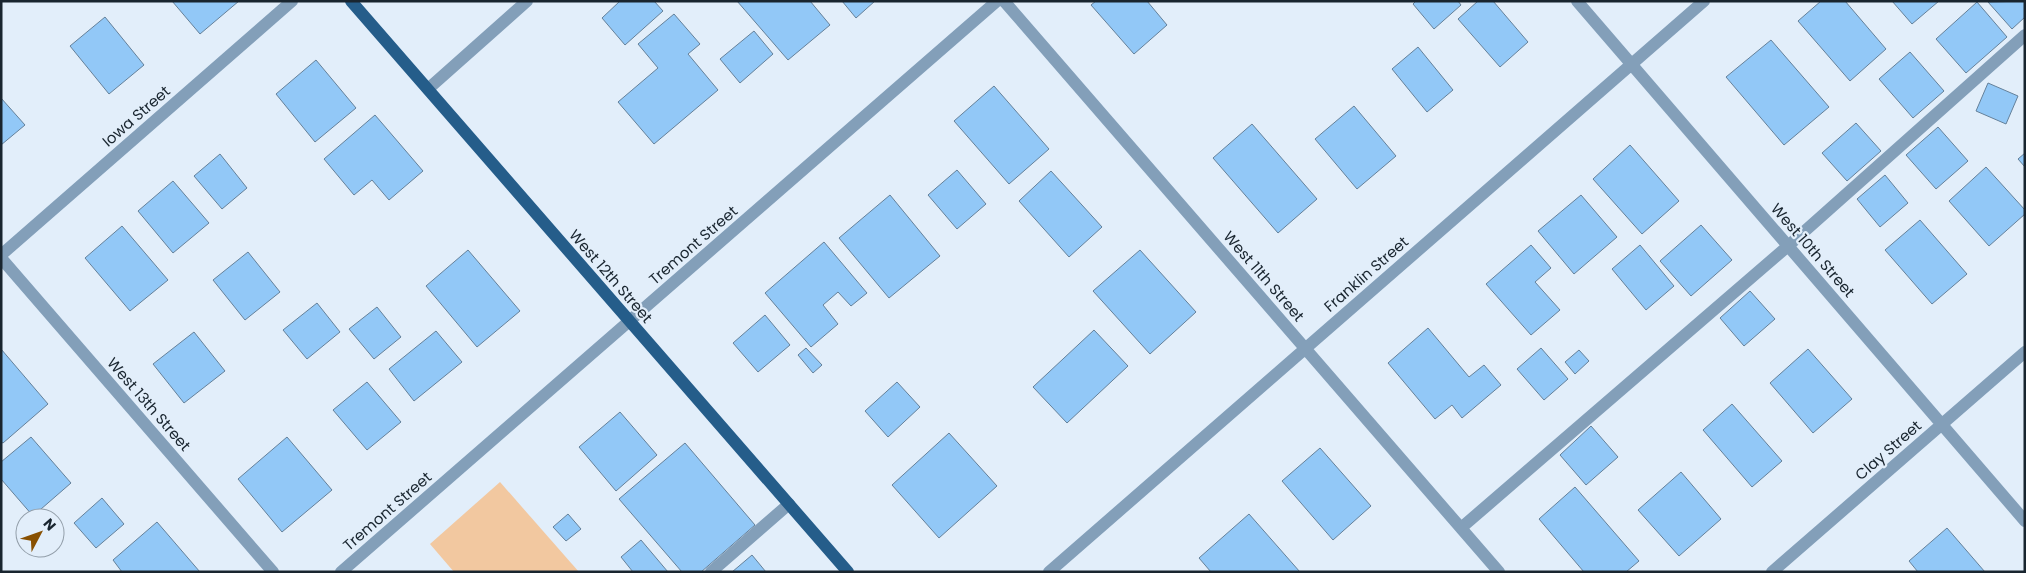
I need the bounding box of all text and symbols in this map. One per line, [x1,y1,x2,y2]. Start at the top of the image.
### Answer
street label: Iowa Street [98,81,174,151]
street label: West 10th Street [1766,198,1860,302]
street label: Tremont Street [644,201,742,289]
street label: West 12th Street [564,225,658,327]
street label: West 11th Street [1219,226,1309,326]
street label: Franklin Street [1319,231,1413,317]
street label: West 13th Street [102,353,196,455]
street label: Clay Street [1850,415,1926,485]
street label: Tremont Street [338,467,436,555]
north arrow [15,508,65,558]
text: N [39,514,61,535]

